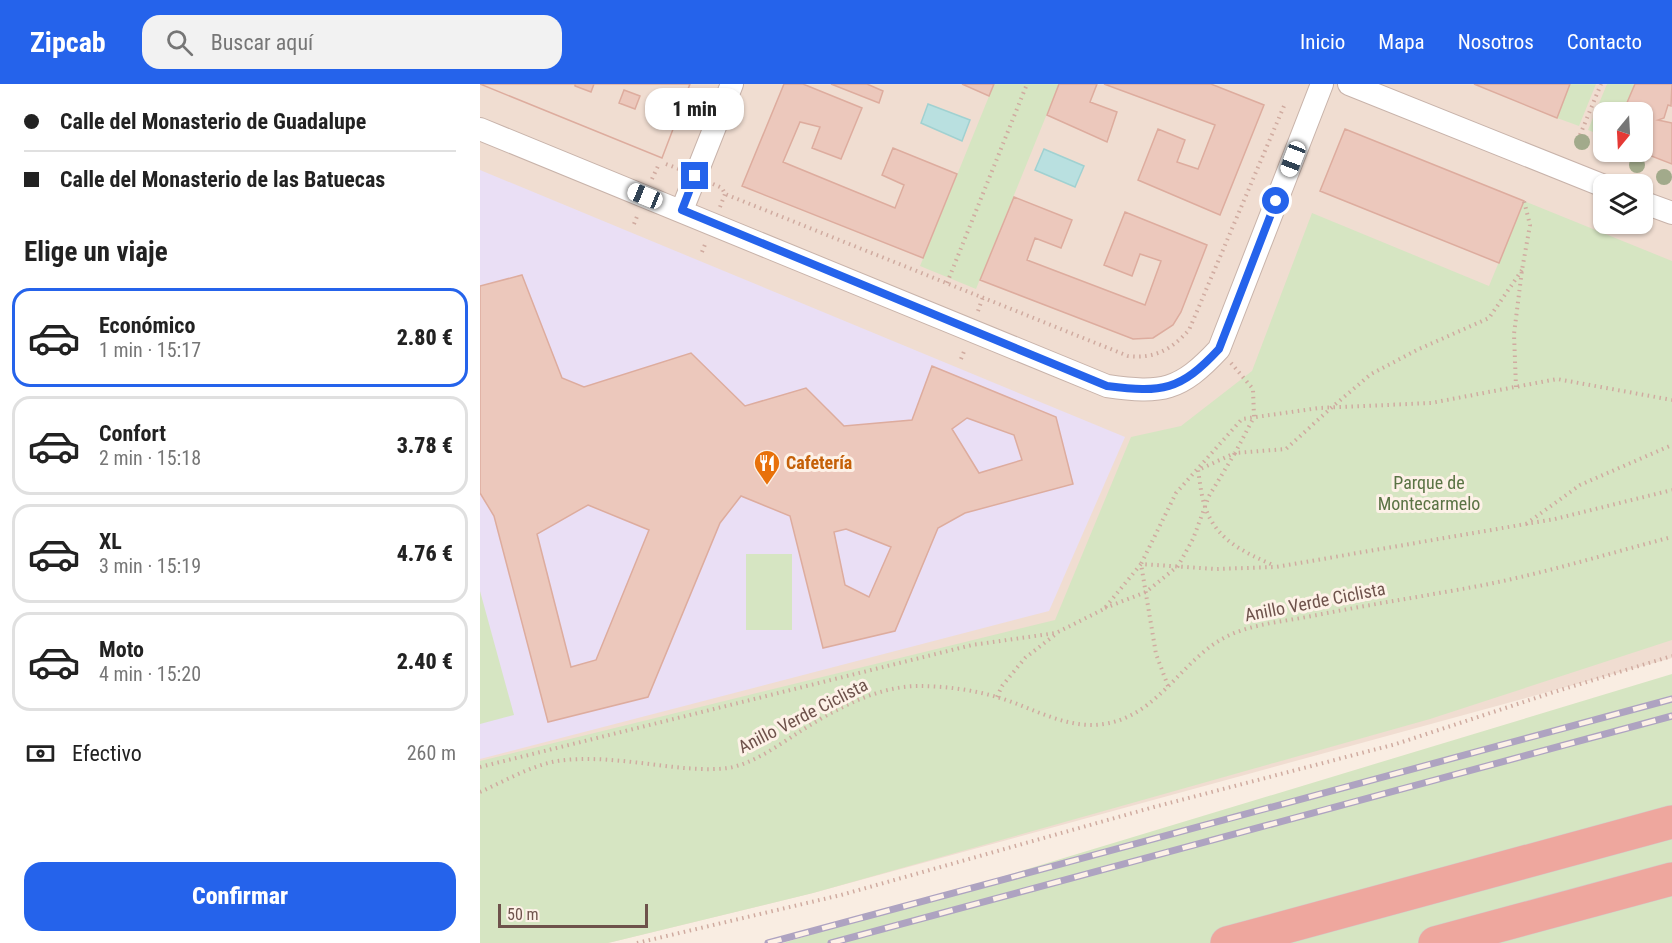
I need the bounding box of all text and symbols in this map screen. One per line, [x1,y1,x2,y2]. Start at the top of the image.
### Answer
search box [142,15,562,69]
text: Zipcab [30,26,106,59]
icon: search [163,26,196,59]
text: Buscar aquí [211,30,313,55]
text: Inicio [1300,30,1345,54]
text: Mapa [1378,30,1425,54]
text: Nosotros [1458,30,1534,54]
text: Contacto [1567,30,1642,54]
callout: 1 min [646,89,744,131]
text: 1 min [672,97,717,121]
north arrow [1593,102,1653,162]
map controls [1593,102,1653,234]
text: Calle del Monasterio de Guadalupe [60,109,366,134]
car [1278,139,1308,179]
route end [681,162,708,189]
text: Calle del Monasterio de las Batuecas [60,167,385,192]
button: layers [1593,174,1653,234]
car [625,181,665,211]
route start [1262,187,1289,214]
text: Elige un viaje [24,236,168,268]
icon: car [27,311,81,365]
text: Económico [99,313,195,338]
text: 2.80 € [397,325,453,350]
text: 1 min · 15:17 [99,338,201,362]
icon: car [27,419,81,473]
text: Confort [99,421,166,446]
text: 3.78 € [397,433,453,458]
text: 2 min · 15:18 [99,446,201,470]
restaurant icon: Cafetería [752,448,782,486]
place label: Cafetería [786,452,852,473]
park label: Parque de Montecarmelo [1378,472,1480,514]
icon: car [27,527,81,581]
text: XL [99,529,122,554]
text: 4.76 € [397,541,453,566]
text: 3 min · 15:19 [99,554,201,578]
street label: Anillo Verde Ciclista [1243,578,1387,625]
icon: car [27,635,81,689]
text: Moto [99,637,144,662]
text: 2.40 € [397,649,453,674]
text: 4 min · 15:20 [99,662,201,686]
street label: Anillo Verde Ciclista [734,674,871,757]
icon: cash [24,737,57,770]
text: Efectivo [72,741,142,766]
text: 260 m [407,741,456,765]
button: Confirmar [24,862,456,931]
scale bar [498,901,648,928]
text: 50 m [507,905,539,924]

